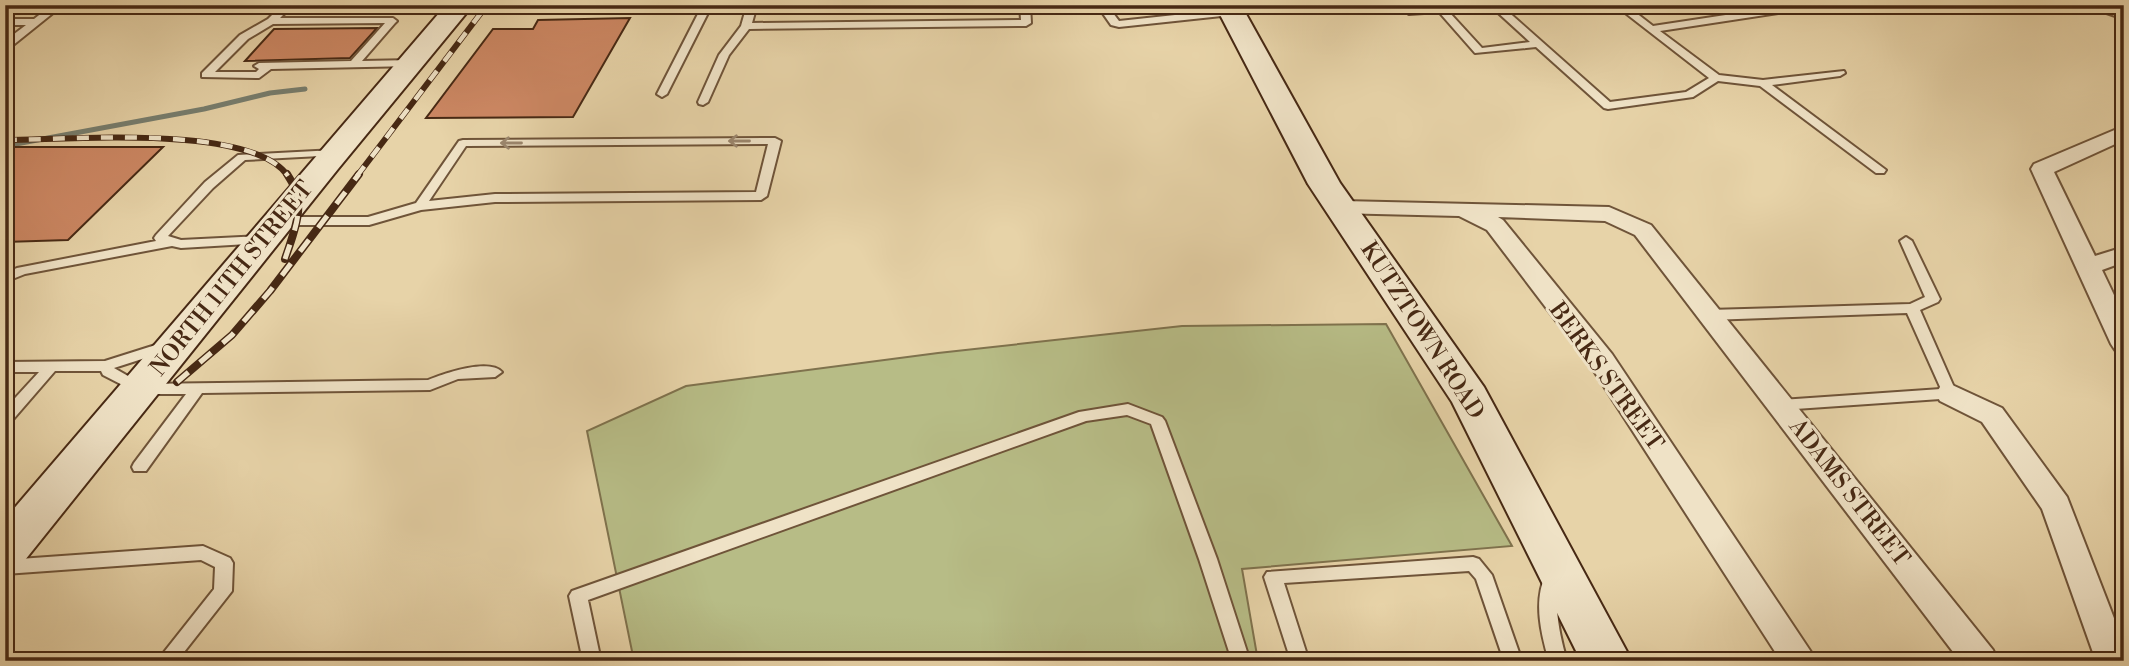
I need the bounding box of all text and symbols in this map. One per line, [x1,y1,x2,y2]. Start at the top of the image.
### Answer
one-way arrow [728,134,751,148]
one-way arrow [500,136,523,150]
street label: NORTH 11TH STREET [145,176,319,382]
street label: KUTZTOWN ROAD [1354,236,1490,425]
street label: BERKS STREET [1542,296,1669,456]
street label: ADAMS STREET [1782,413,1915,572]

